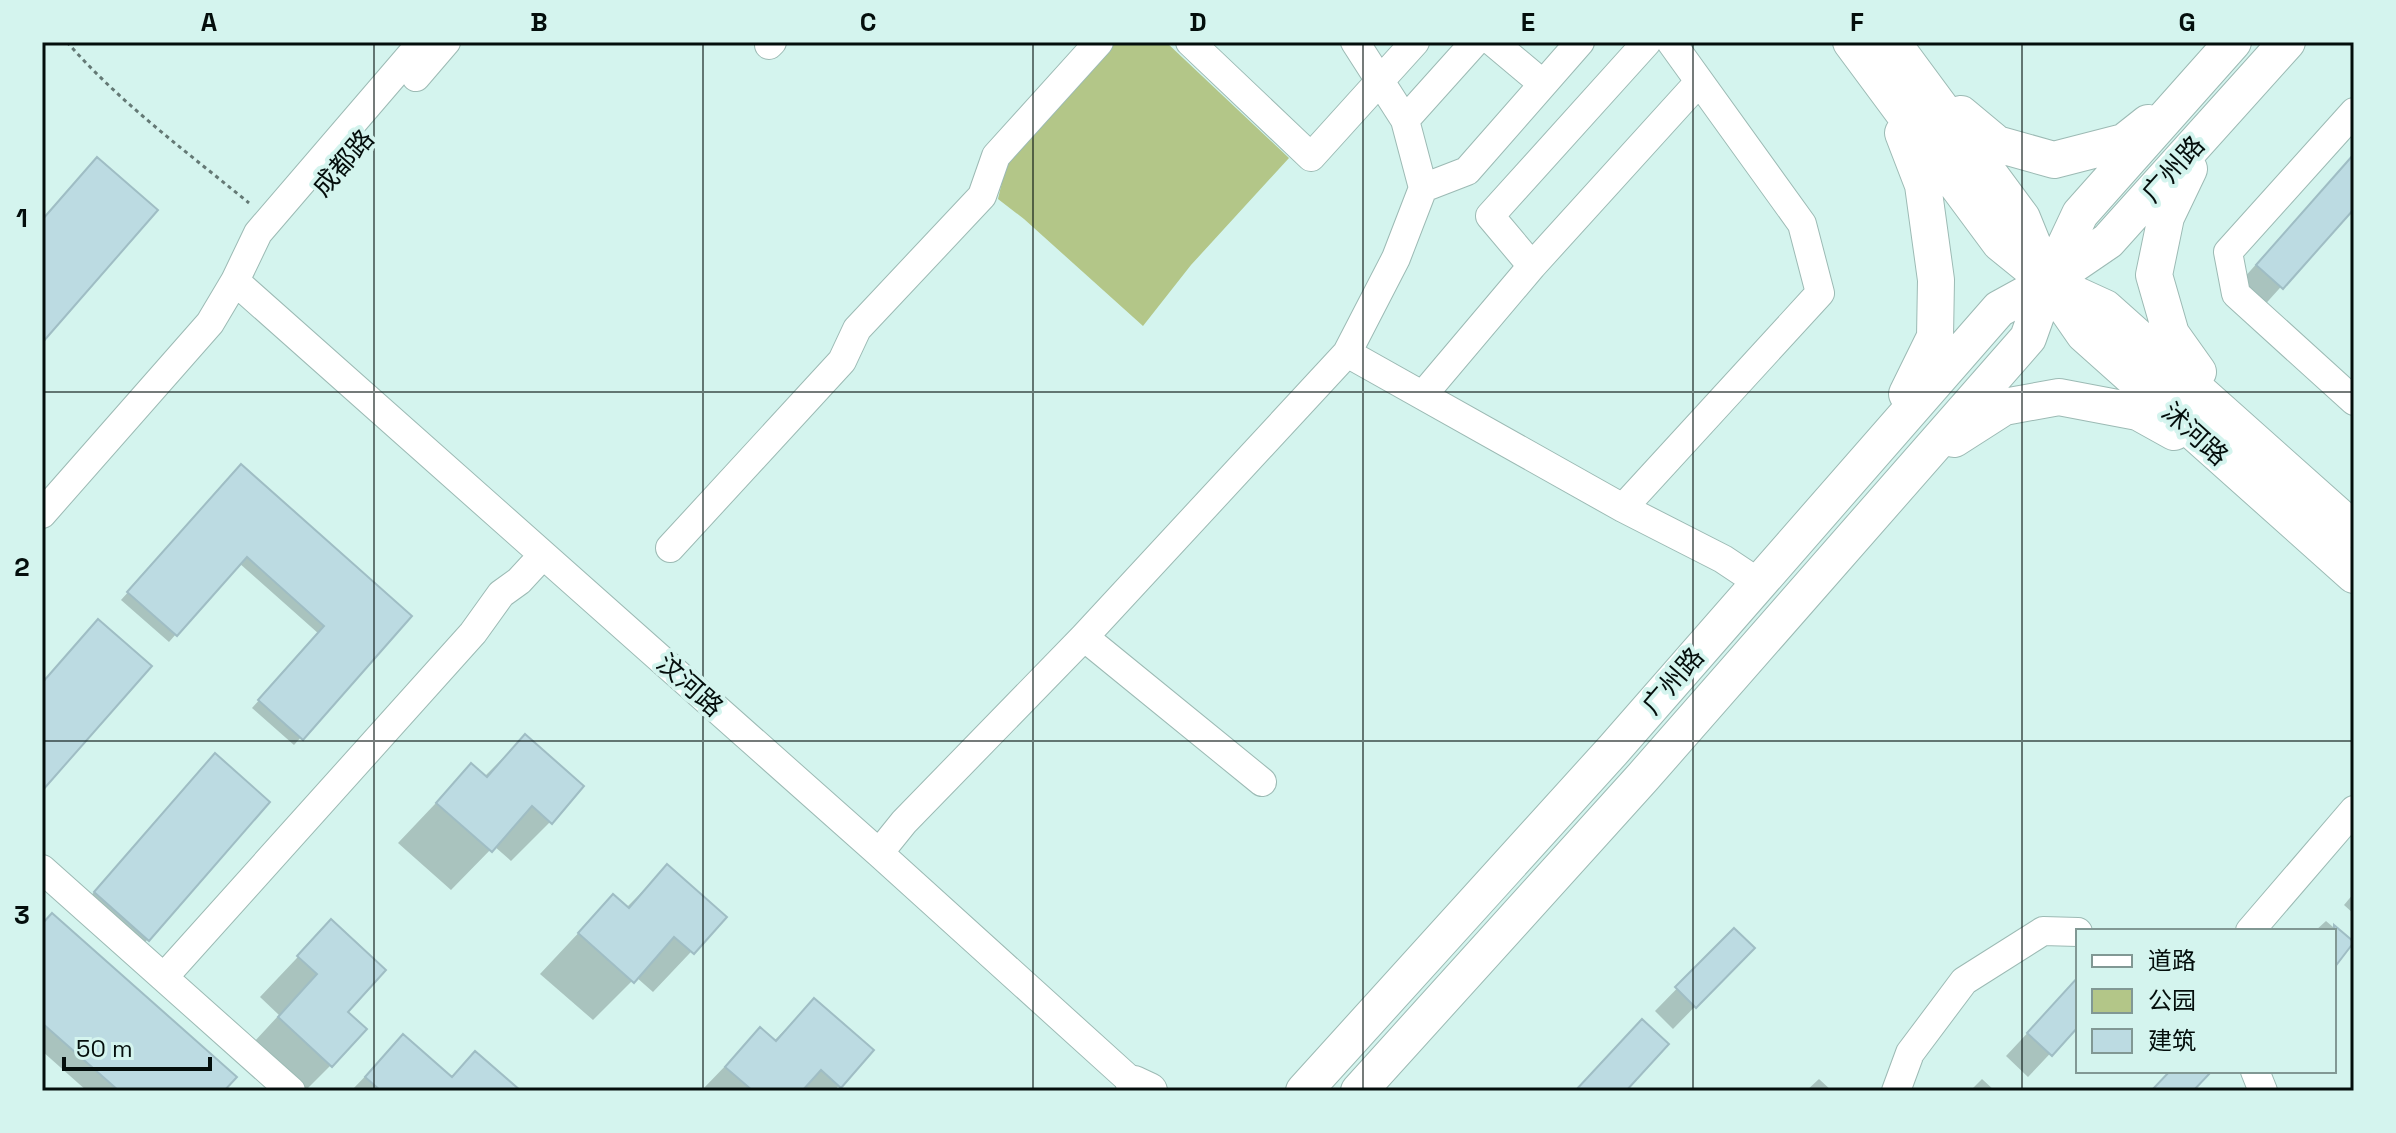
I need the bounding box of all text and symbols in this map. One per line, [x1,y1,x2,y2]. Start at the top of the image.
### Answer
text: A [201,5,218,39]
text: B [530,5,548,39]
text: C [860,5,876,39]
text: D [1189,5,1207,39]
text: E [1521,5,1535,39]
text: F [1850,5,1864,39]
text: G [2178,5,2196,39]
street label: 成都路 [305,122,381,204]
street label: 广州路 [2134,129,2212,209]
text: 1 [16,201,28,235]
street label: 沭河路 [2155,395,2235,473]
text: 2 [14,550,30,584]
street label: 广州路 [1635,640,1711,722]
street label: 汶河路 [650,646,730,724]
text: 3 [14,898,30,932]
legend [2076,929,2336,1073]
text: 道路 [2148,945,2196,976]
text: 公园 [2148,985,2196,1016]
scale bar [64,1021,210,1071]
text: 建筑 [2148,1025,2196,1056]
text: 50 m [76,1033,133,1064]

